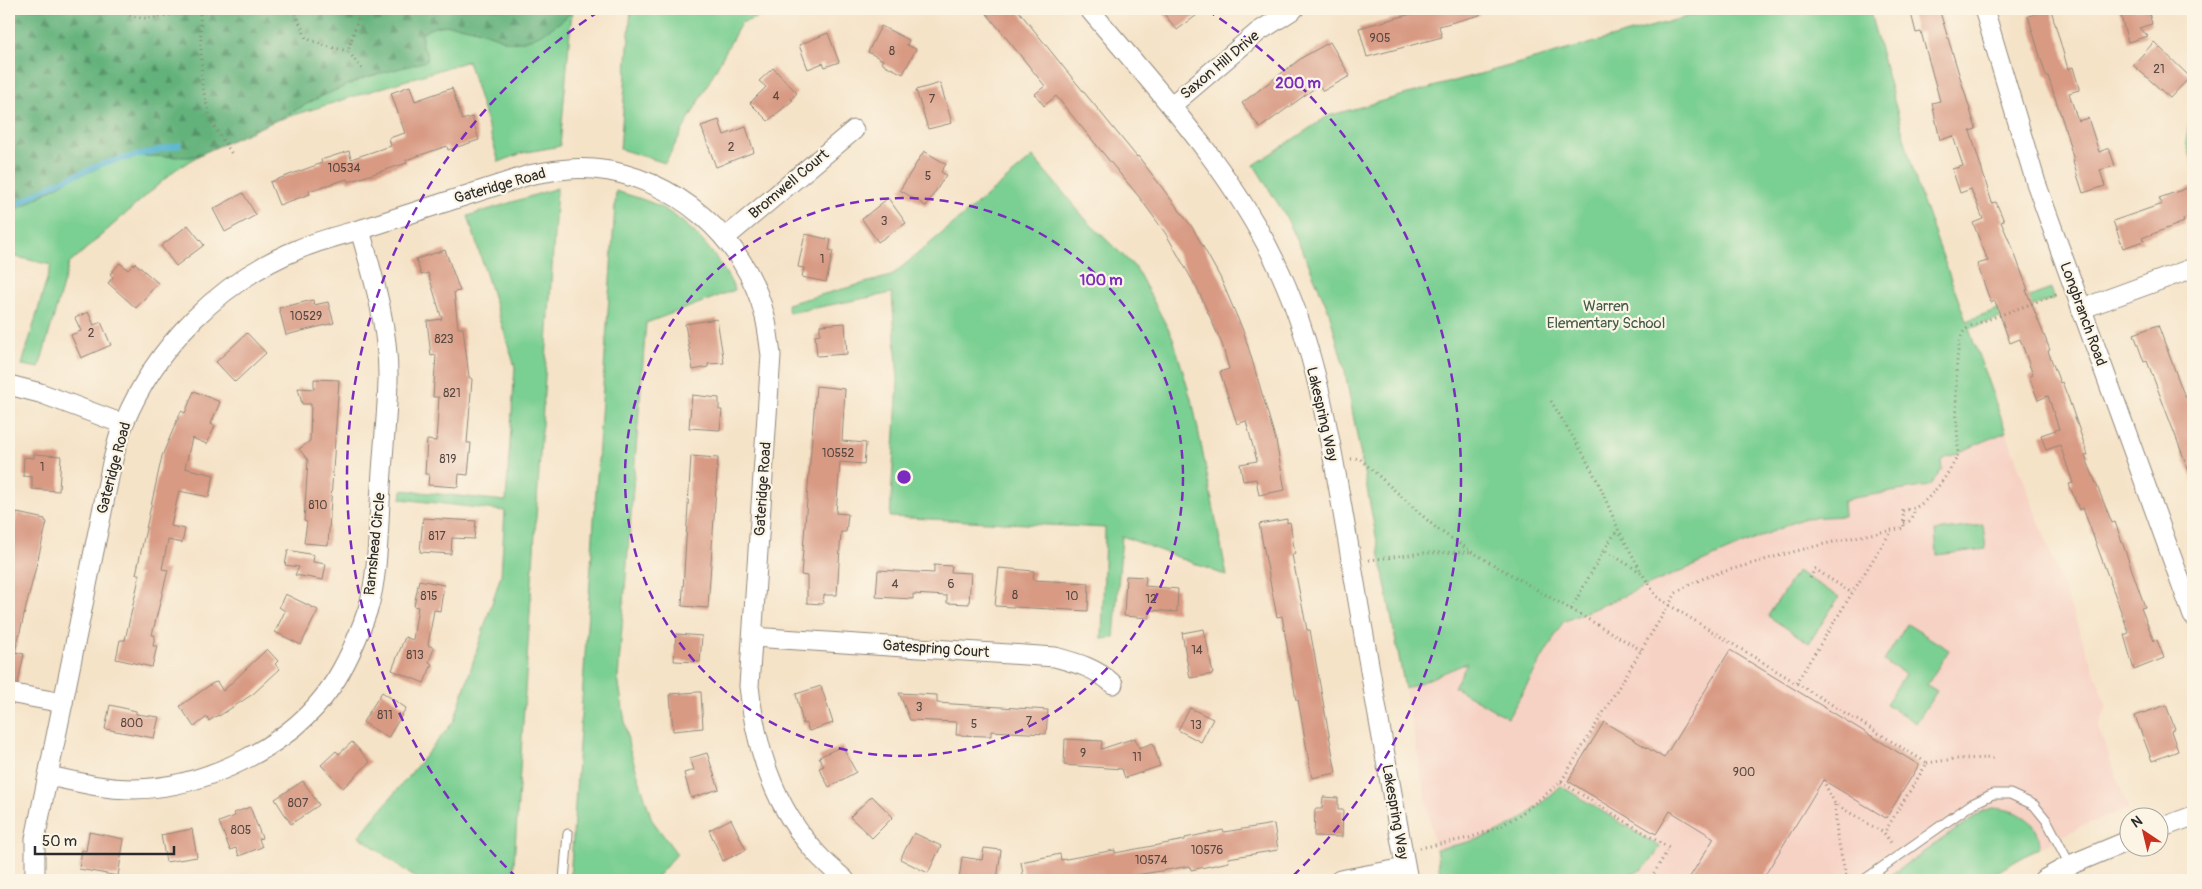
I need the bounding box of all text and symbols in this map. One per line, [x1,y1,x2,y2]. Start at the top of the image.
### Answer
street label: Saxon Hill Drive [1177,26,1264,104]
house number: 905 [1370,31,1390,46]
house number: 8 [889,44,895,59]
house number: 21 [2153,62,2165,77]
text: 200 m [1275,74,1321,93]
house number: 4 [773,89,780,104]
house number: 7 [929,92,936,107]
house number: 2 [728,140,735,155]
street label: Bromwell Court [745,144,834,223]
house number: 10534 [327,161,361,176]
street label: Gateridge Road [452,164,548,208]
house number: 5 [925,169,931,184]
house number: 3 [881,214,888,229]
house number: 1 [820,252,824,267]
street label: Longbranch Road [2055,259,2111,369]
text: 100 m [1080,271,1122,290]
park label: Warren Elementary School [1547,297,1665,333]
house number: 10529 [290,309,322,324]
house number: 2 [88,326,95,341]
house number: 823 [434,332,454,347]
street label: Lakespring Way [1302,365,1342,464]
house number: 821 [443,386,461,401]
street label: Gateridge Road [93,420,135,516]
street label: Gateridge Road [750,441,776,537]
house number: 10552 [822,446,855,461]
house number: 819 [440,452,456,467]
house number: 1 [40,460,44,475]
centre of rings [895,468,913,486]
street label: Ramshead Circle [360,491,390,596]
house number: 810 [309,498,327,513]
house number: 817 [428,529,446,544]
house number: 4 [892,577,899,592]
house number: 6 [948,577,955,592]
house number: 8 [1012,588,1018,603]
house number: 815 [420,589,438,604]
house number: 10 [1066,589,1078,604]
house number: 12 [1145,592,1157,607]
street label: Gatespring Court [882,636,991,662]
house number: 14 [1191,643,1203,658]
house number: 813 [406,648,424,663]
house number: 3 [916,700,923,715]
house number: 811 [377,708,393,723]
house number: 7 [1026,714,1033,729]
house number: 800 [121,716,143,731]
house number: 5 [971,717,977,732]
house number: 13 [1190,718,1202,733]
house number: 9 [1080,746,1086,761]
house number: 11 [1132,750,1142,765]
street label: Lakespring Way [1377,763,1413,862]
house number: 900 [1733,765,1755,780]
house number: 807 [288,796,309,811]
north arrow [2120,806,2170,856]
text: N [2128,812,2146,831]
house number: 805 [231,823,251,838]
scale bar [35,824,174,856]
text: 50 m [42,832,77,851]
house number: 10576 [1191,843,1223,858]
house number: 10574 [1135,853,1167,868]

